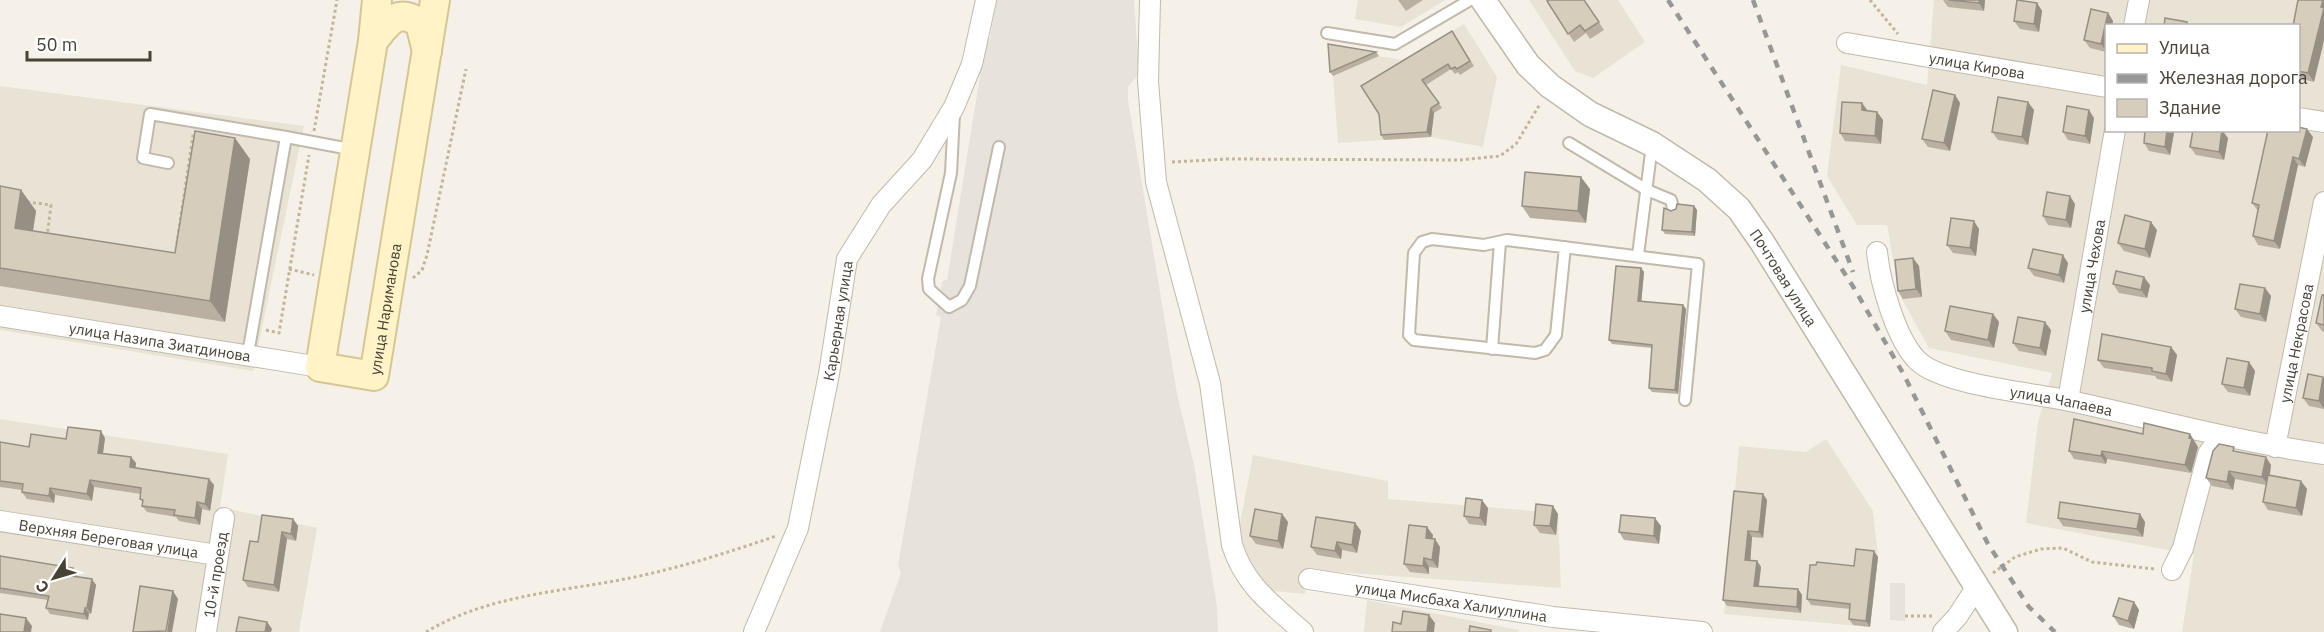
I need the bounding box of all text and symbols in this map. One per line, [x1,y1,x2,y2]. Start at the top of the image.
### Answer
scale bar [27,24,150,62]
legend [2105,24,2300,132]
text: 50 m [36,33,78,56]
text: Улица [2159,36,2210,59]
street label: улица Кирова [1928,48,2027,83]
text: Железная дорога [2159,66,2308,89]
text: Здание [2159,96,2221,119]
street label: улица Чехова [2074,218,2109,314]
street label: Почтовая улица [1746,225,1822,330]
street label: улица Нариманова [365,242,405,376]
street label: Карьерная улица [818,259,856,382]
street label: улица Некрасова [2275,282,2317,404]
street label: улица Назипа Зиатдинова [68,318,252,365]
street label: улица Чапаева [2009,381,2114,420]
street label: Верхняя Береговая улица [18,515,200,561]
street label: 10-й проезд [199,530,231,619]
north arrow [24,548,84,608]
text: С [31,577,53,597]
street label: улица Мисбаха Халиуллина [1354,577,1548,625]

